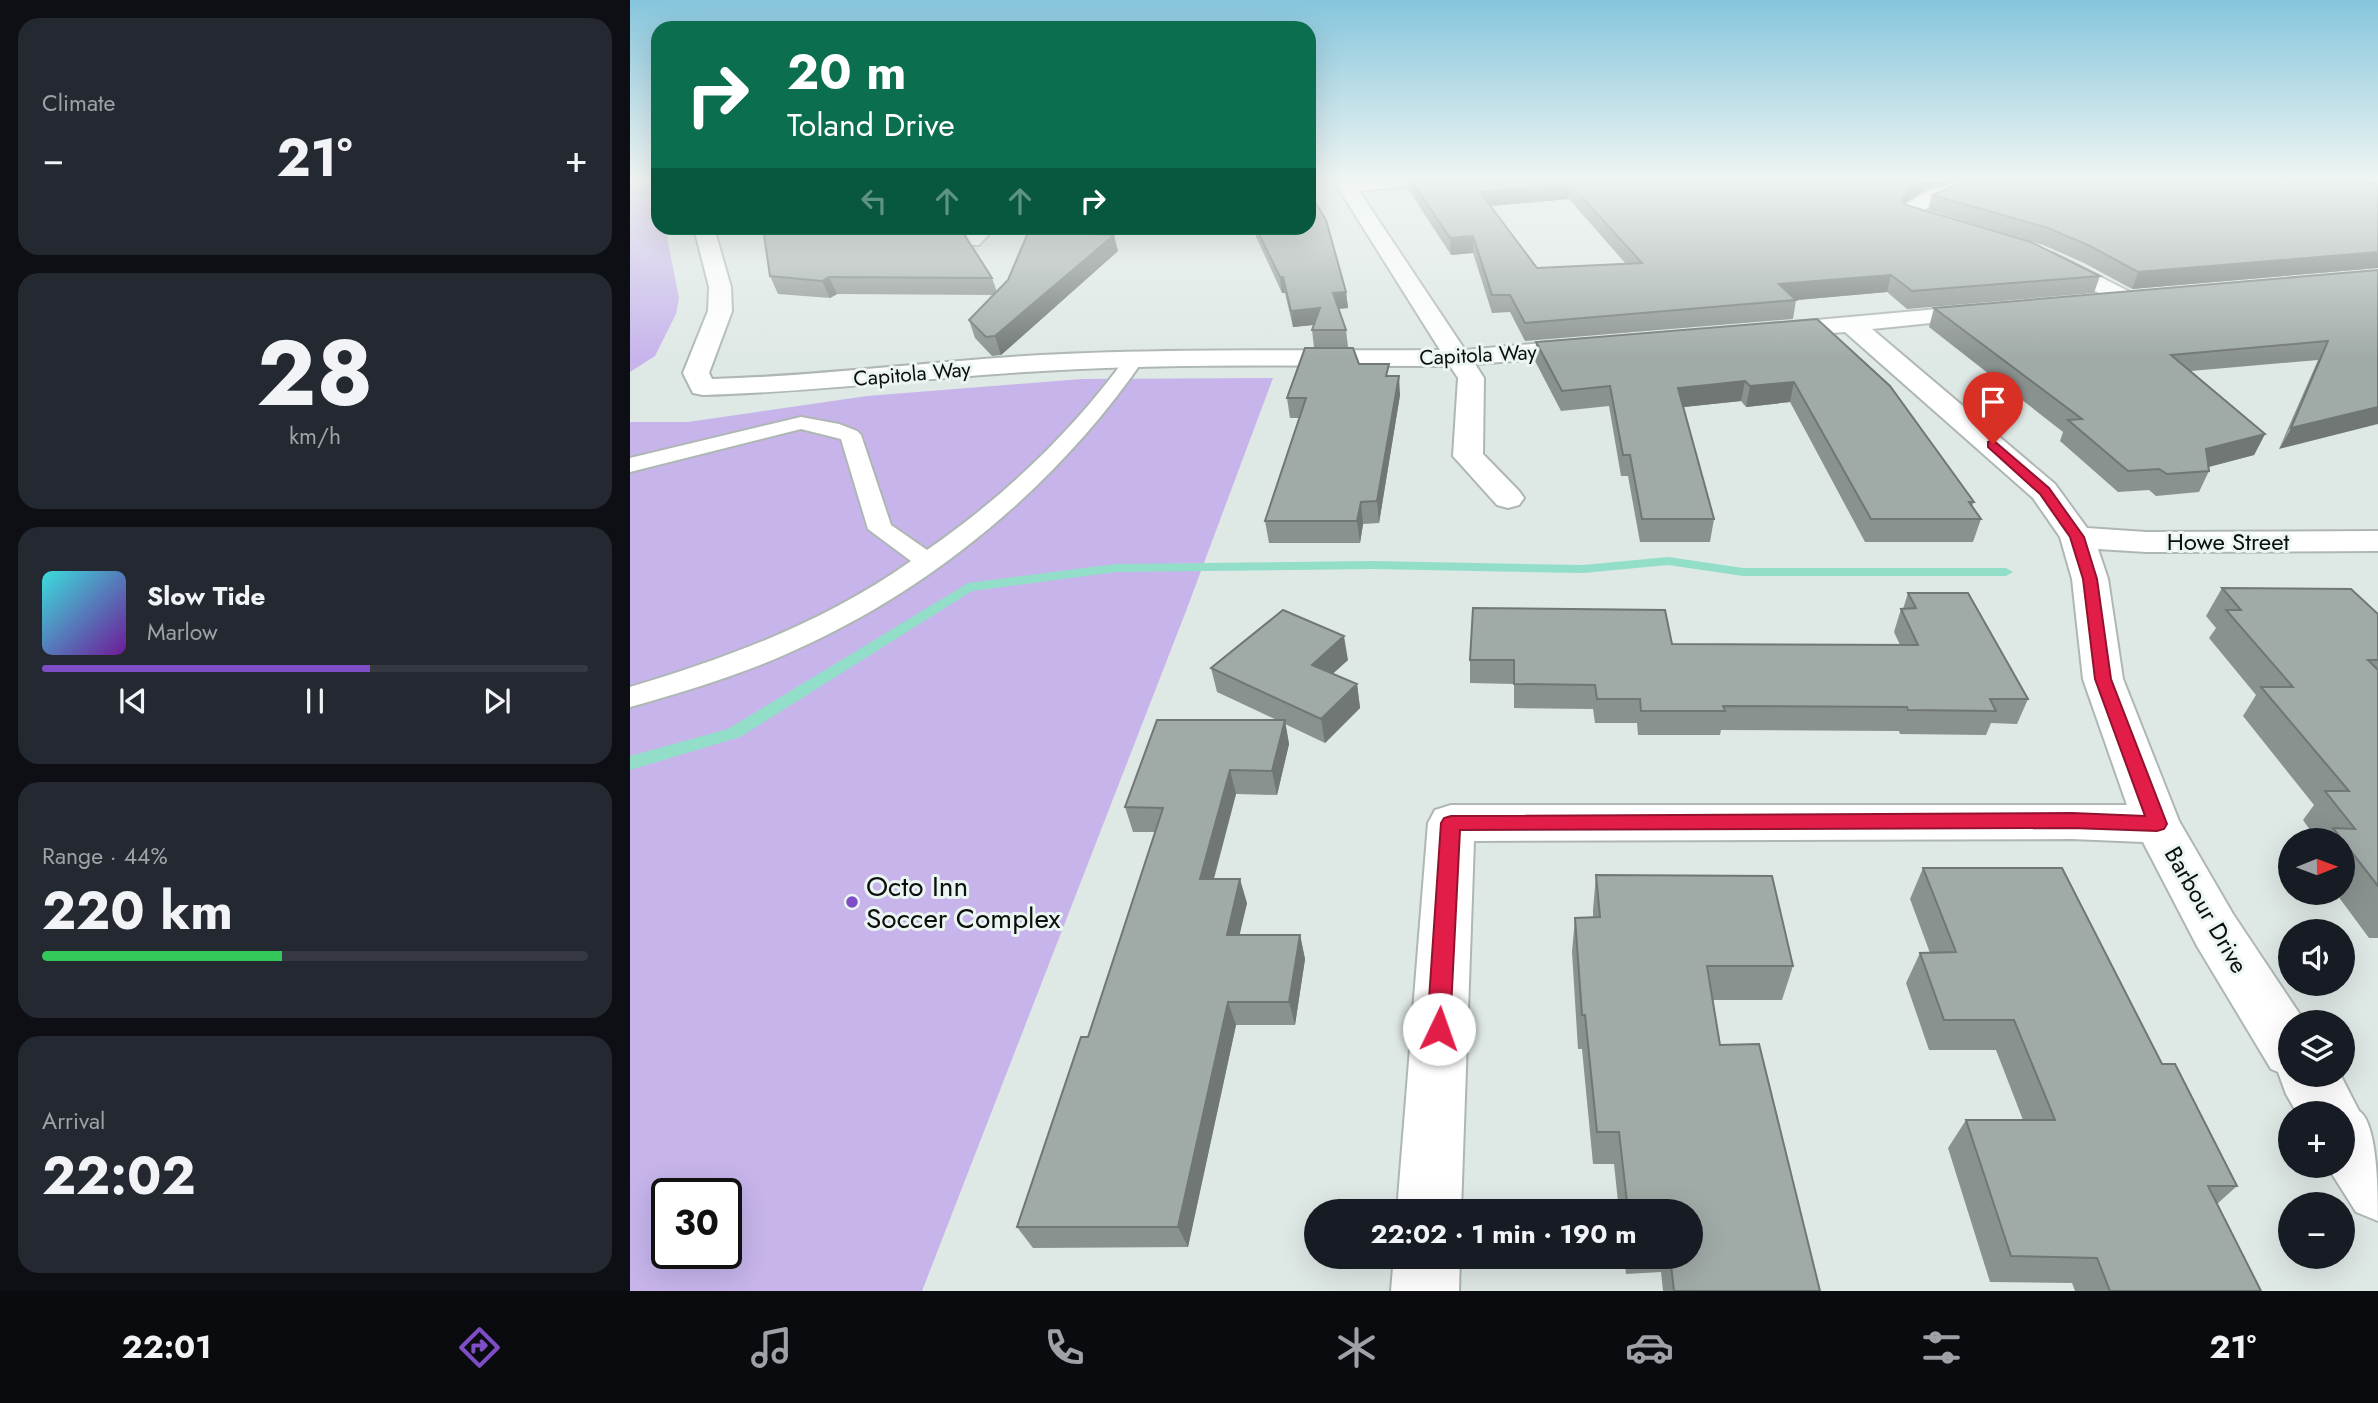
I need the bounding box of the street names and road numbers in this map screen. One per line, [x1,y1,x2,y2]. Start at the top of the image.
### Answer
street label: Capitola Way [1418,337,1538,373]
street label: Capitola Way [852,354,973,394]
street label: Howe Street [2167,524,2290,559]
street label: Barbour Drive [2156,840,2257,980]

